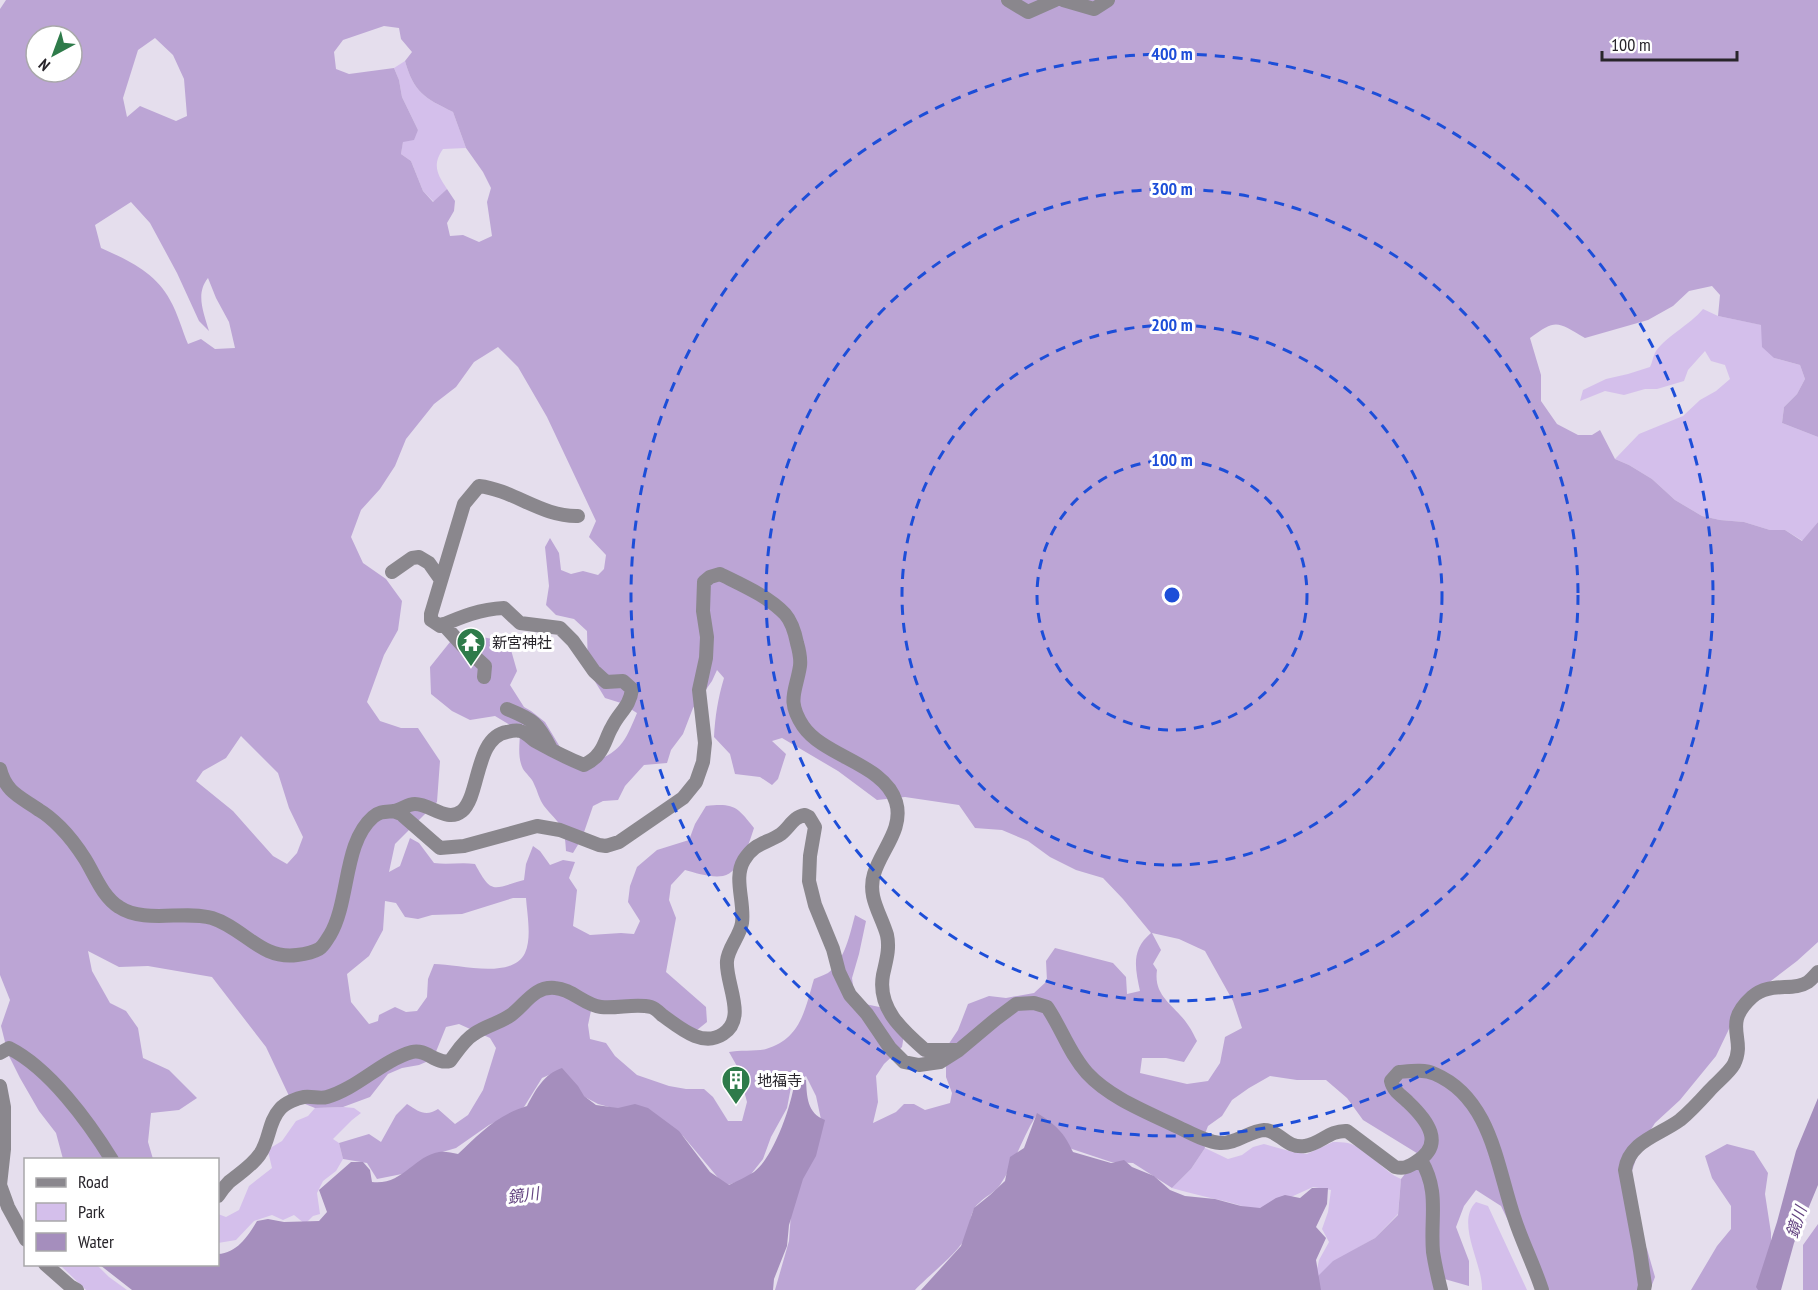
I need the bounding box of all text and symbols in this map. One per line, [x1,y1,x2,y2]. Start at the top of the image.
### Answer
north arrow [24,24,84,84]
scale bar [1602,24,1737,62]
text: 100 m [1611,33,1651,56]
text: 400 m [1151,42,1193,65]
text: N [34,55,54,76]
text: 300 m [1151,177,1193,200]
text: 200 m [1151,313,1193,336]
text: 100 m [1151,448,1193,471]
centre of rings [1162,585,1182,605]
temple icon: 新宮神社 [455,626,487,668]
place label: 新宮神社 [492,633,552,652]
building icon: 地福寺 [720,1064,752,1106]
place label: 地福寺 [757,1071,802,1090]
legend [24,1158,219,1266]
text: Road [78,1170,109,1193]
water label: 鏡川 [506,1183,542,1207]
text: Park [78,1200,105,1223]
water label: 鏡川 [1782,1202,1811,1240]
text: Water [78,1230,114,1253]

